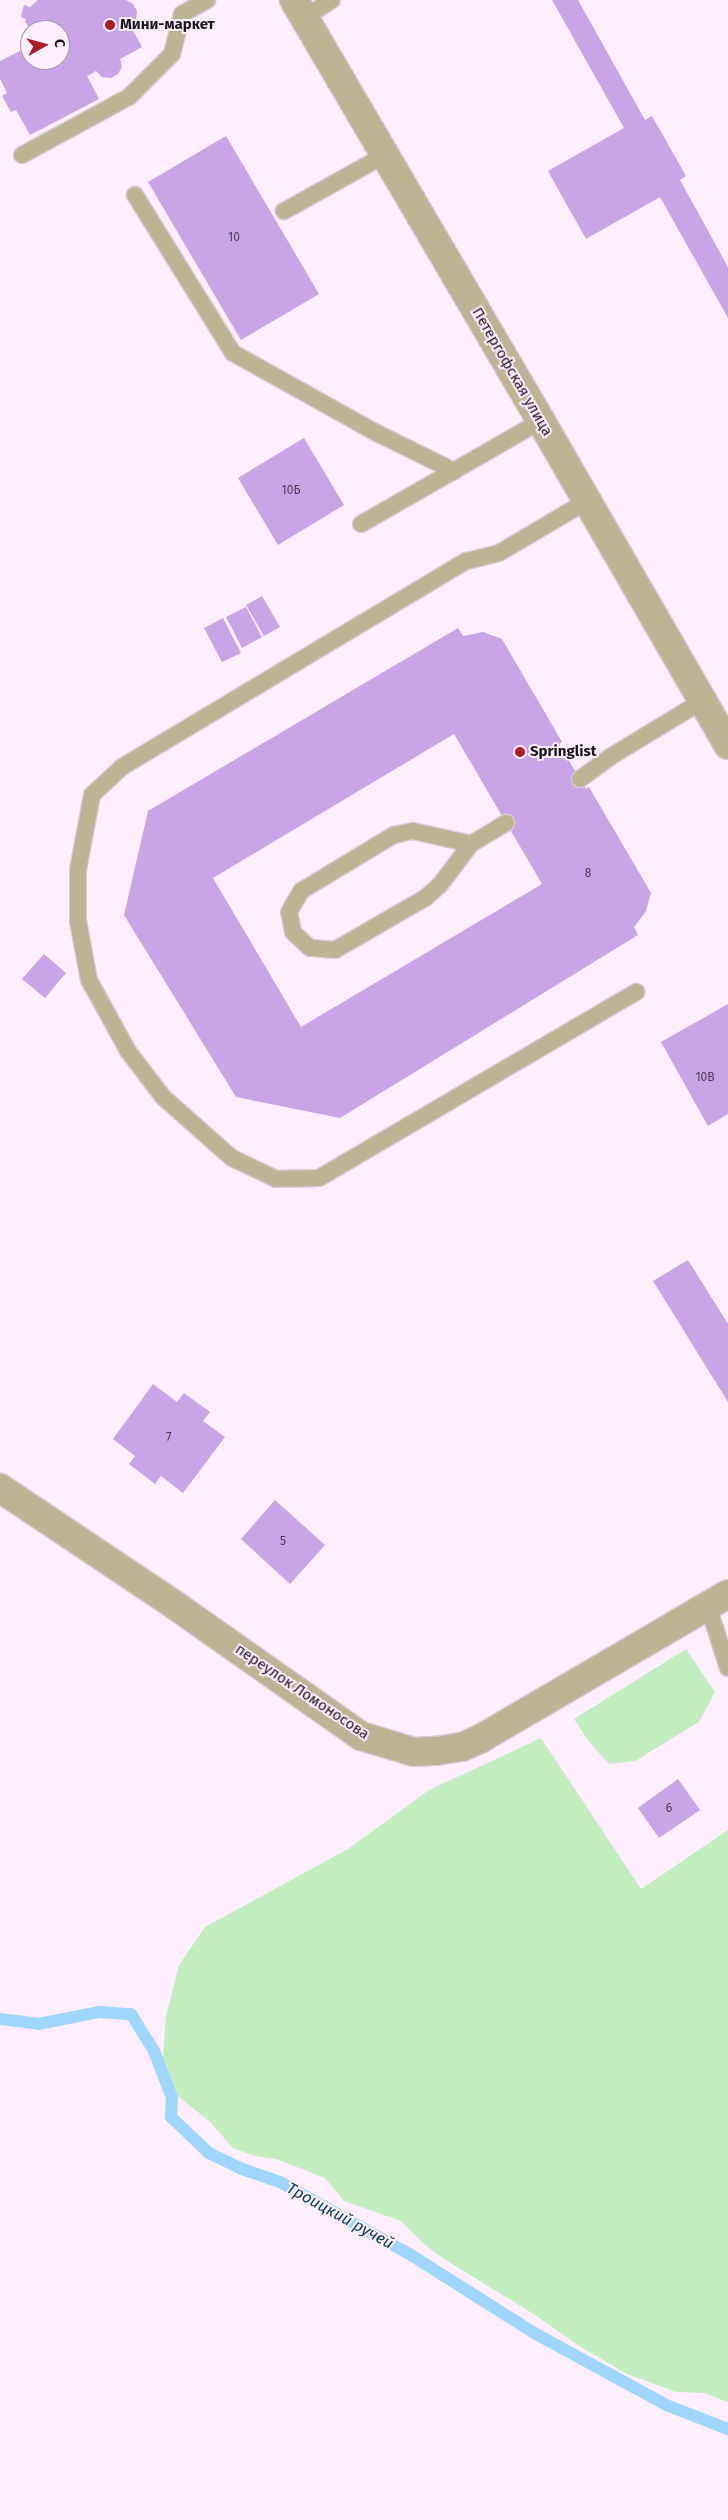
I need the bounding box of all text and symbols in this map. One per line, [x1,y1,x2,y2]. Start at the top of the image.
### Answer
place label: Мини-маркет [120,16,215,34]
marker: Мини-маркет [104,19,116,31]
north arrow [20,20,70,70]
text: С [50,38,68,48]
house number: 10 [228,231,240,245]
street label: Петергофская улица [468,305,556,439]
house number: 10Б [282,484,300,498]
place label: Springlist [530,743,596,761]
marker: Springlist [514,746,526,758]
house number: 8 [585,867,591,881]
house number: 10В [695,1071,715,1085]
house number: 7 [166,1431,172,1445]
house number: 5 [280,1535,286,1549]
street label: переулок Ломоносова [232,1640,372,1744]
house number: 6 [666,1802,672,1816]
water label: Троицкий ручей [283,2179,397,2253]

